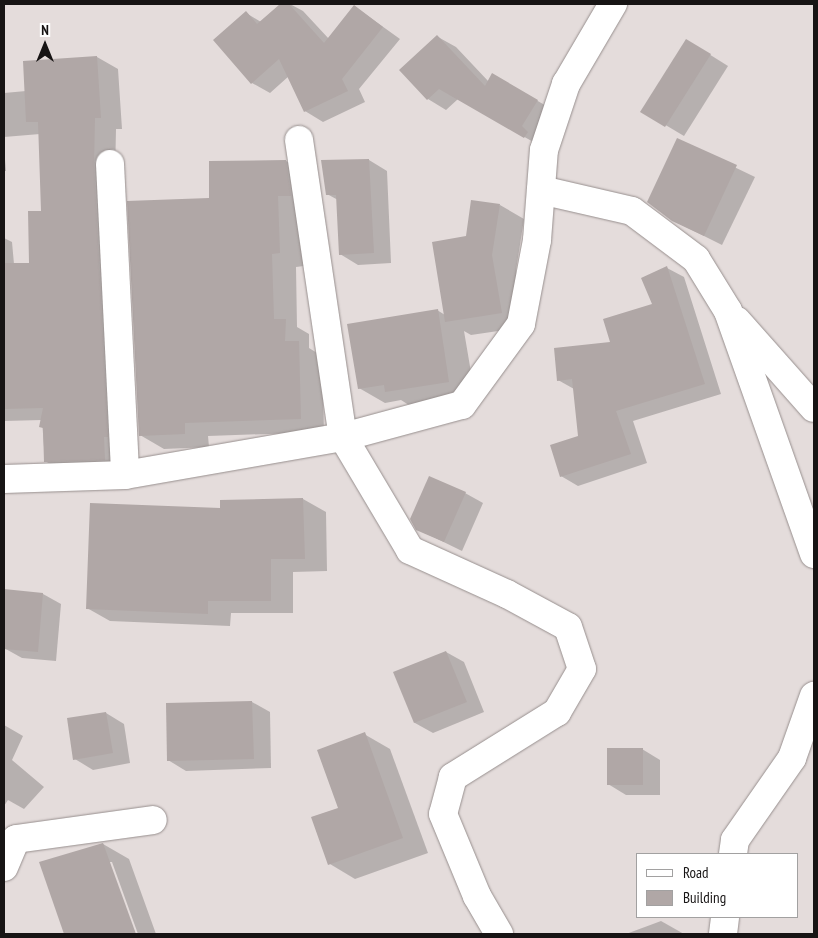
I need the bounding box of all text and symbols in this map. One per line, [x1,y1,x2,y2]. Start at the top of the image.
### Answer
north arrow [20,20,70,70]
text: N [41,21,49,39]
legend [636,853,798,918]
text: Road [683,863,709,882]
text: Building [683,888,726,907]

